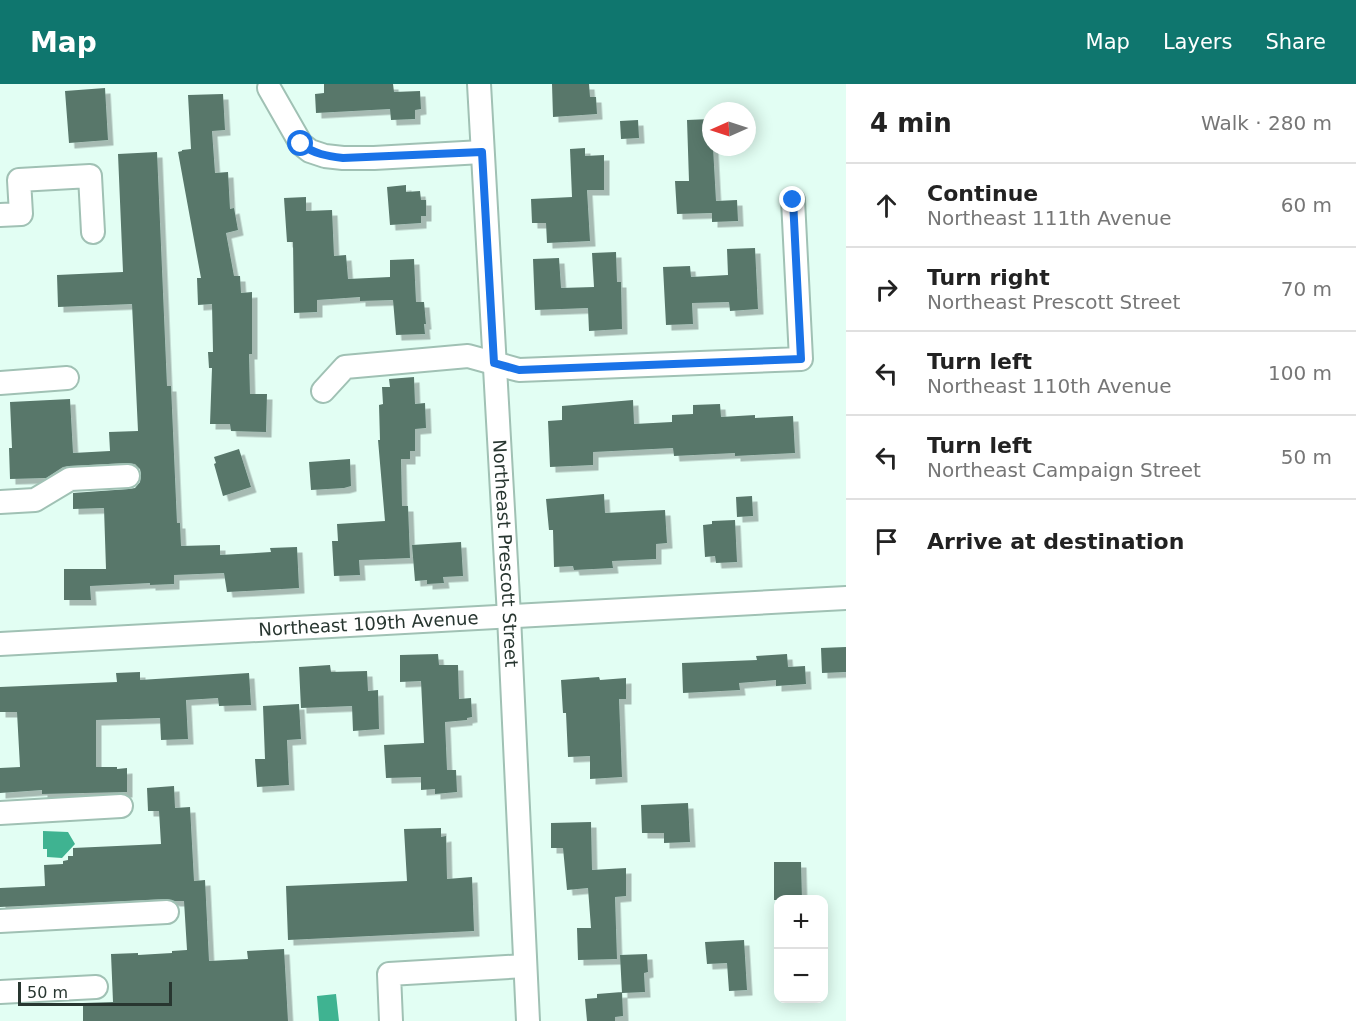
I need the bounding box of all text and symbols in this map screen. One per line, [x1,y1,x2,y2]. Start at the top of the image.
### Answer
text: Map [30,26,97,59]
text: Map [1086,30,1130,54]
text: Layers [1163,30,1232,54]
text: Share [1265,30,1326,54]
north arrow [702,102,756,156]
text: 4 min [870,108,952,138]
text: Walk · 280 m [1201,111,1332,135]
route start [287,130,313,156]
text: Continue [927,181,1038,206]
route end [779,186,805,212]
icon: ahead [870,189,903,222]
text: 60 m [1281,193,1332,217]
text: Northeast 111th Avenue [927,206,1171,230]
text: Turn right [927,265,1050,290]
icon: right [870,273,903,306]
text: 70 m [1281,277,1332,301]
text: Northeast Prescott Street [927,290,1180,314]
text: Turn left [927,349,1032,374]
icon: left [870,357,903,390]
text: 100 m [1268,361,1332,385]
text: Northeast 110th Avenue [927,374,1171,398]
text: Turn left [927,433,1032,458]
street label: Northeast Prescott Street [489,439,522,668]
icon: left [870,441,903,474]
text: 50 m [1281,445,1332,469]
text: Northeast Campaign Street [927,458,1201,482]
icon: arrive [870,525,903,558]
text: Arrive at destination [927,529,1184,554]
street label: Northeast 109th Avenue [258,607,479,640]
map controls [774,895,828,1003]
button: + [774,895,828,949]
button: − [774,949,828,1003]
scale bar [18,979,172,1006]
text: 50 m [27,983,68,1002]

